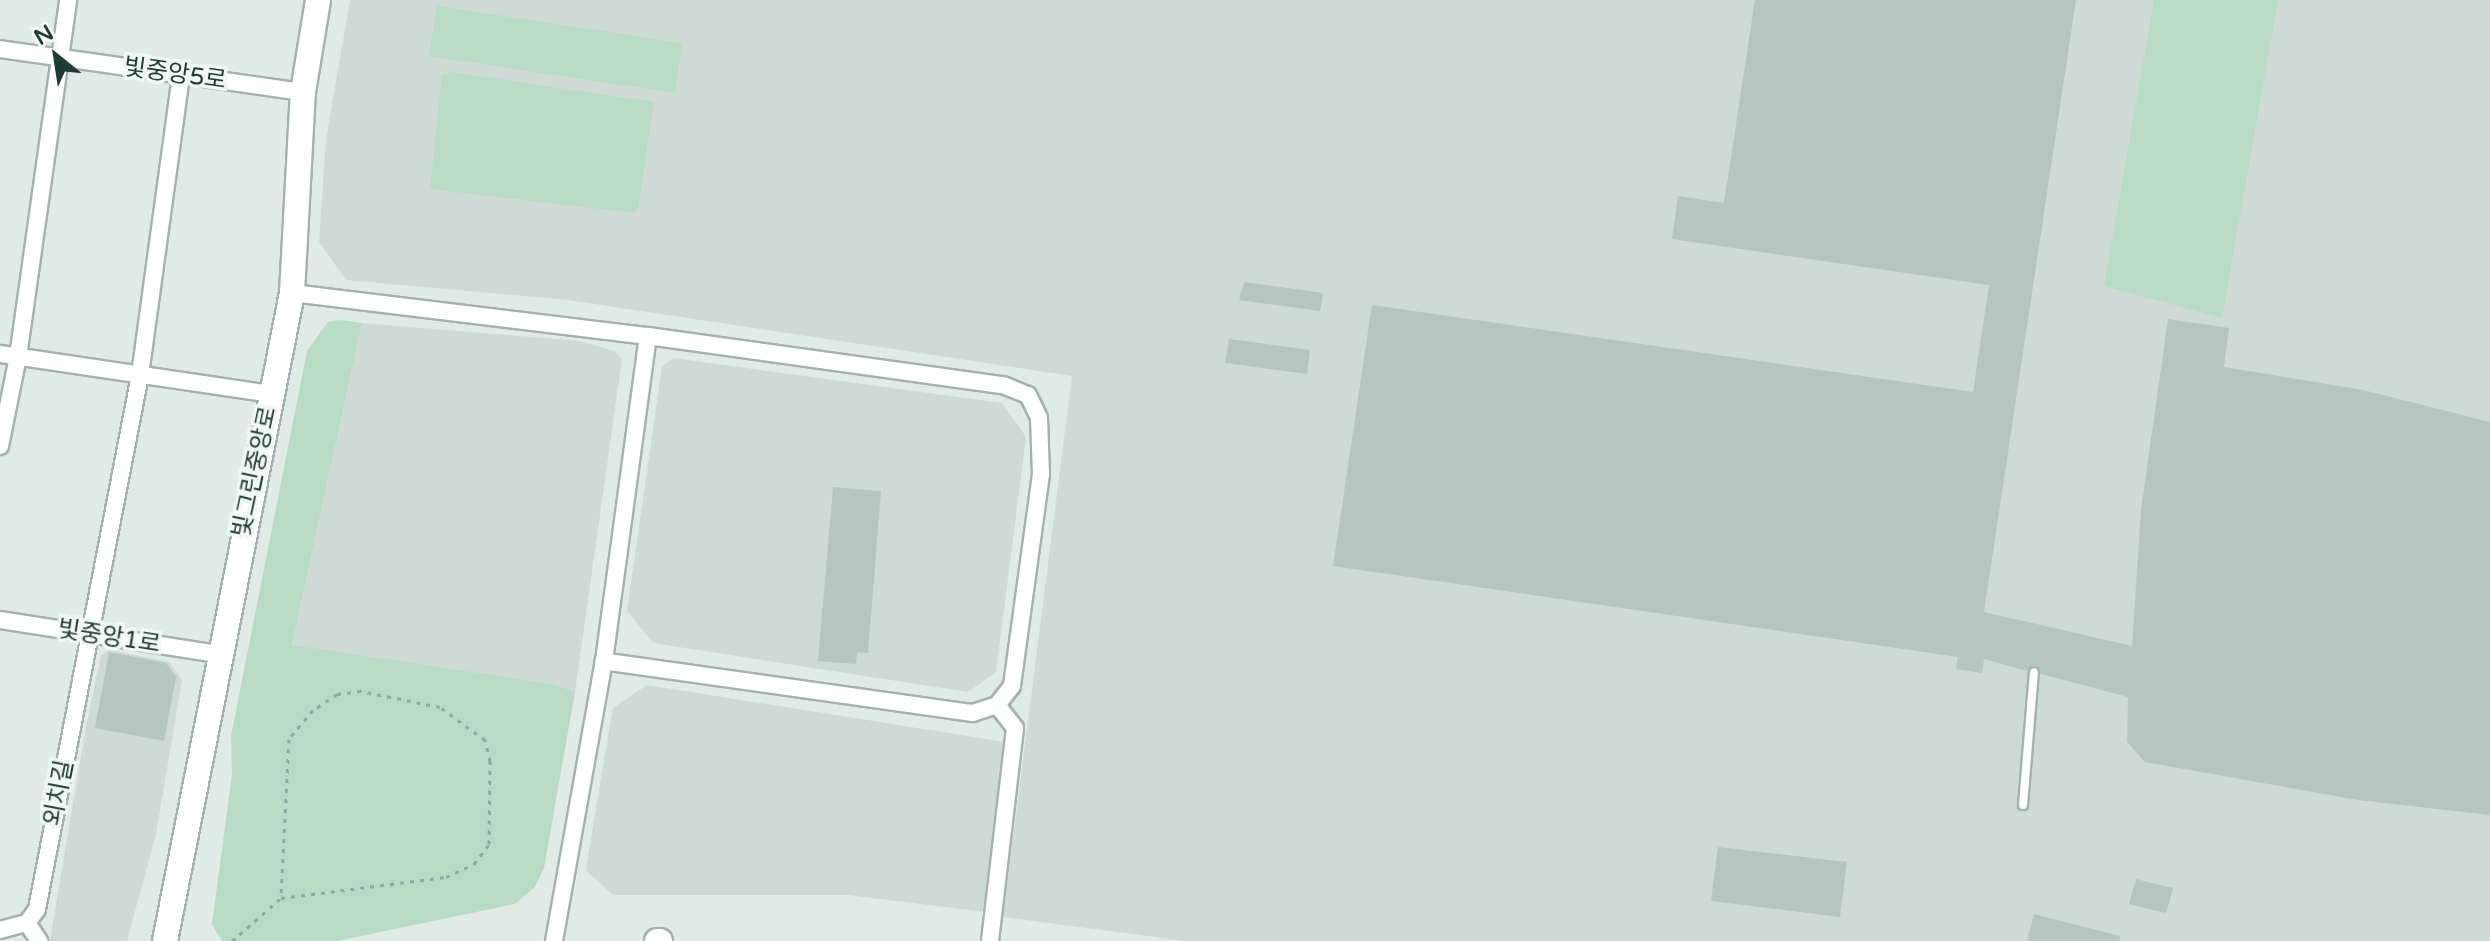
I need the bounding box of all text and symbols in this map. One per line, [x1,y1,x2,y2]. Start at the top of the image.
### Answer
north arrow [16,16,96,96]
text: N [30,20,58,51]
street label: 빛중앙5로 [122,53,228,95]
street label: 빛그린중앙로 [227,404,283,540]
street label: 빛중앙1로 [56,615,162,659]
street label: 외치길 [39,758,79,828]

